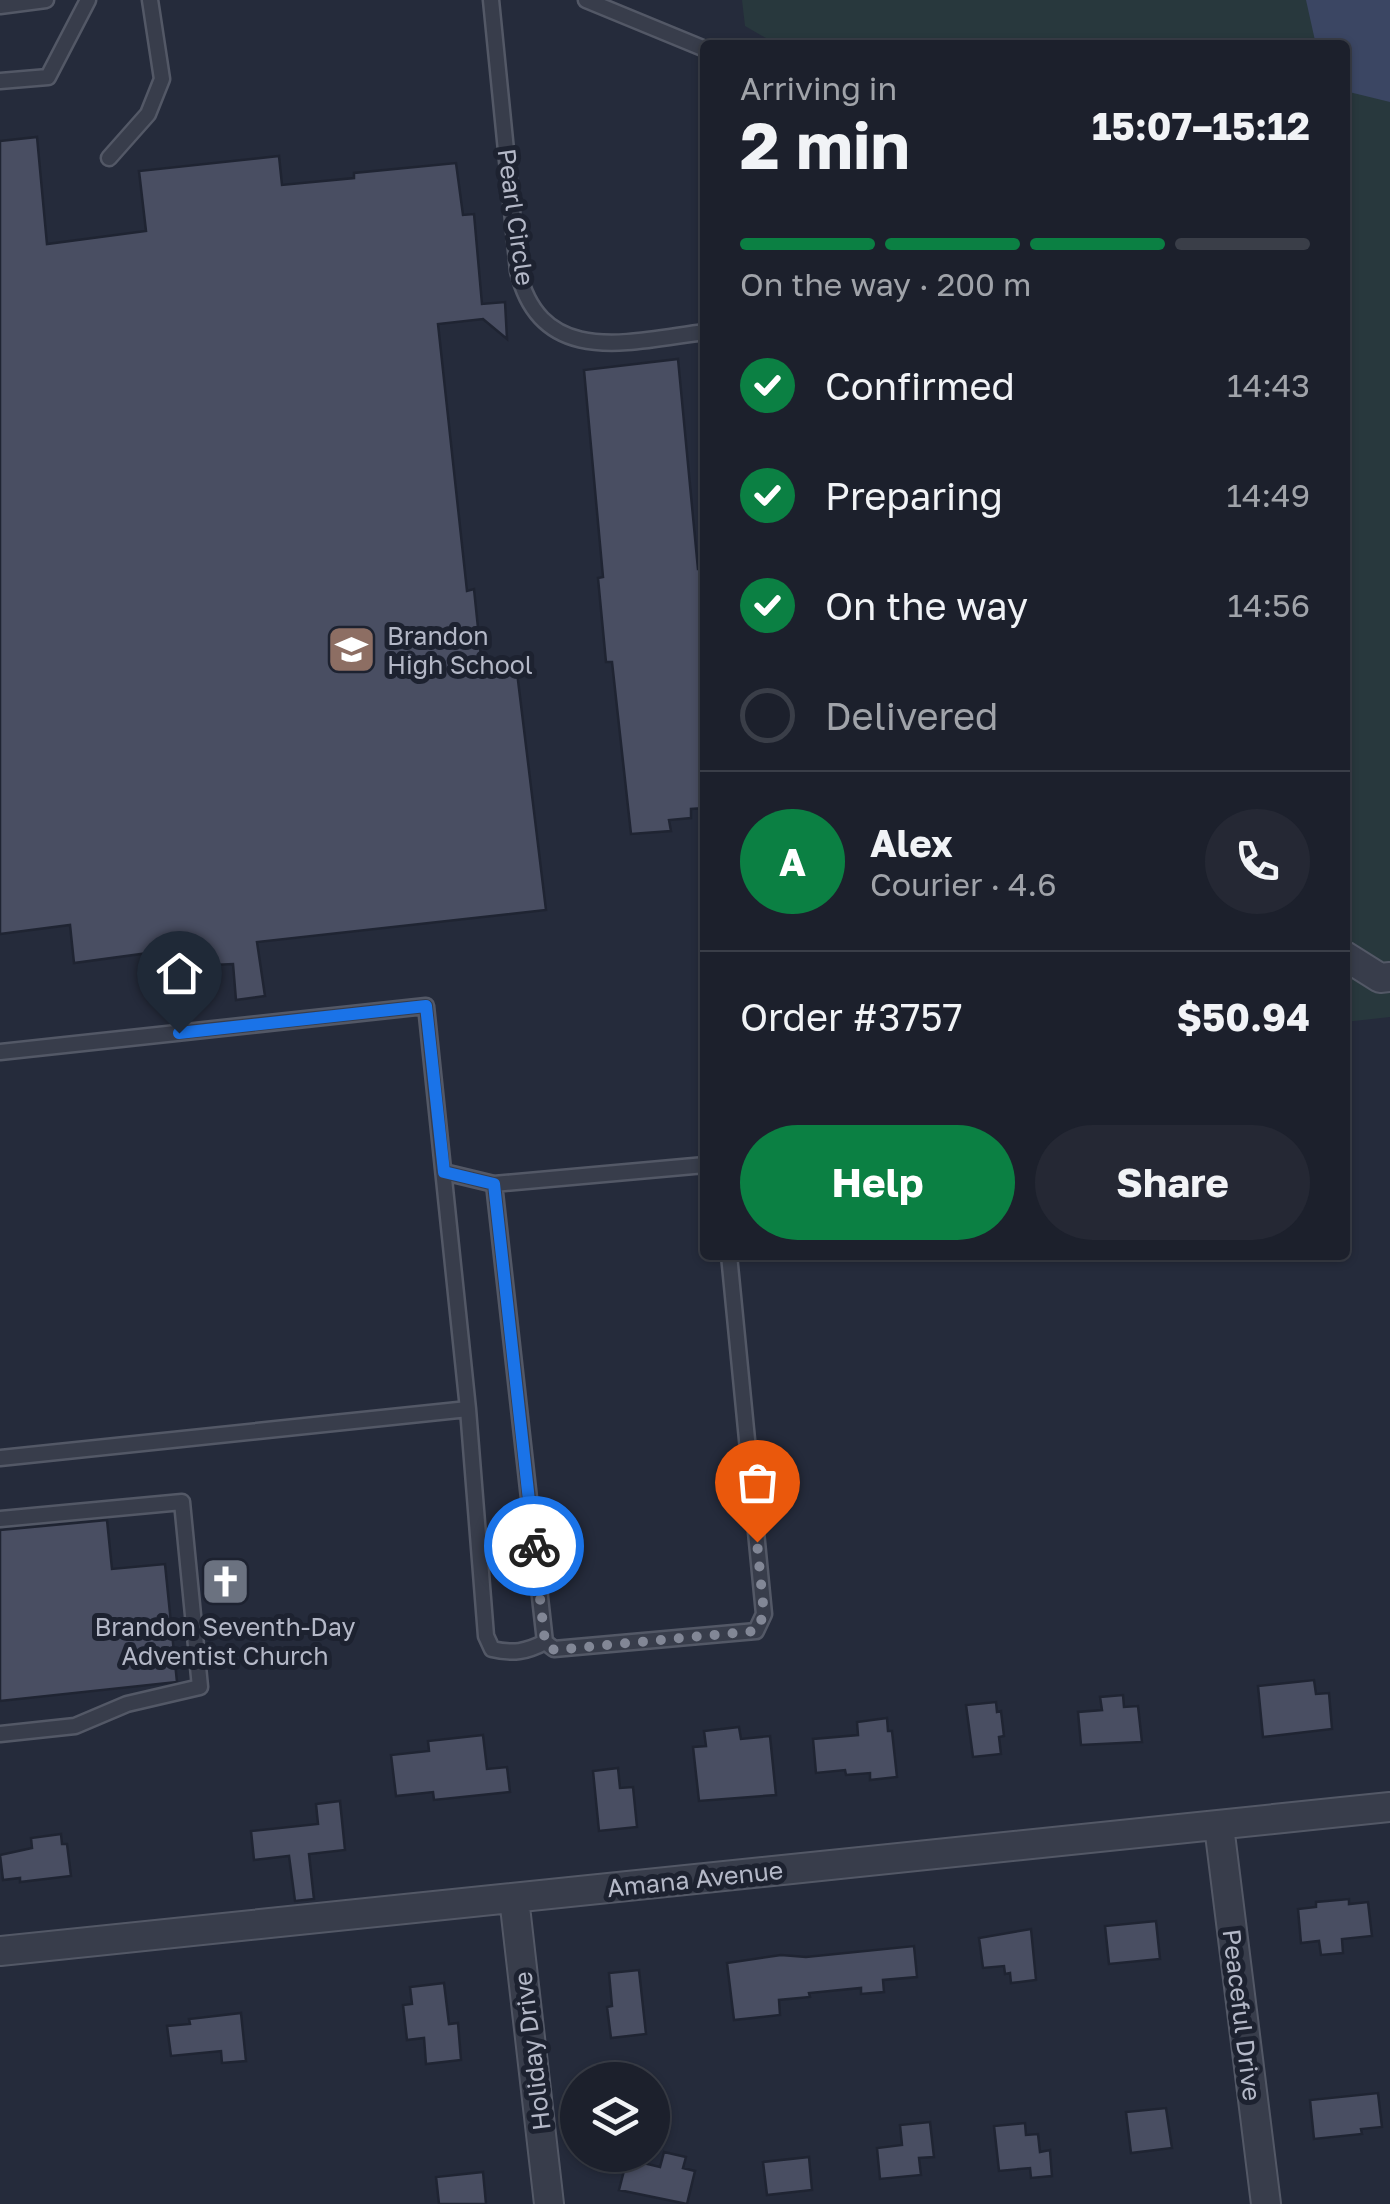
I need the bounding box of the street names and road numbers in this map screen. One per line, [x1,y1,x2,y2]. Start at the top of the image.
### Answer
street label: Pearl Circle [492,147,541,287]
street label: Amana Avenue [605,1854,785,1903]
street label: Peaceful Drive [1217,1927,1268,2103]
street label: Holiday Drive [506,1970,557,2132]

